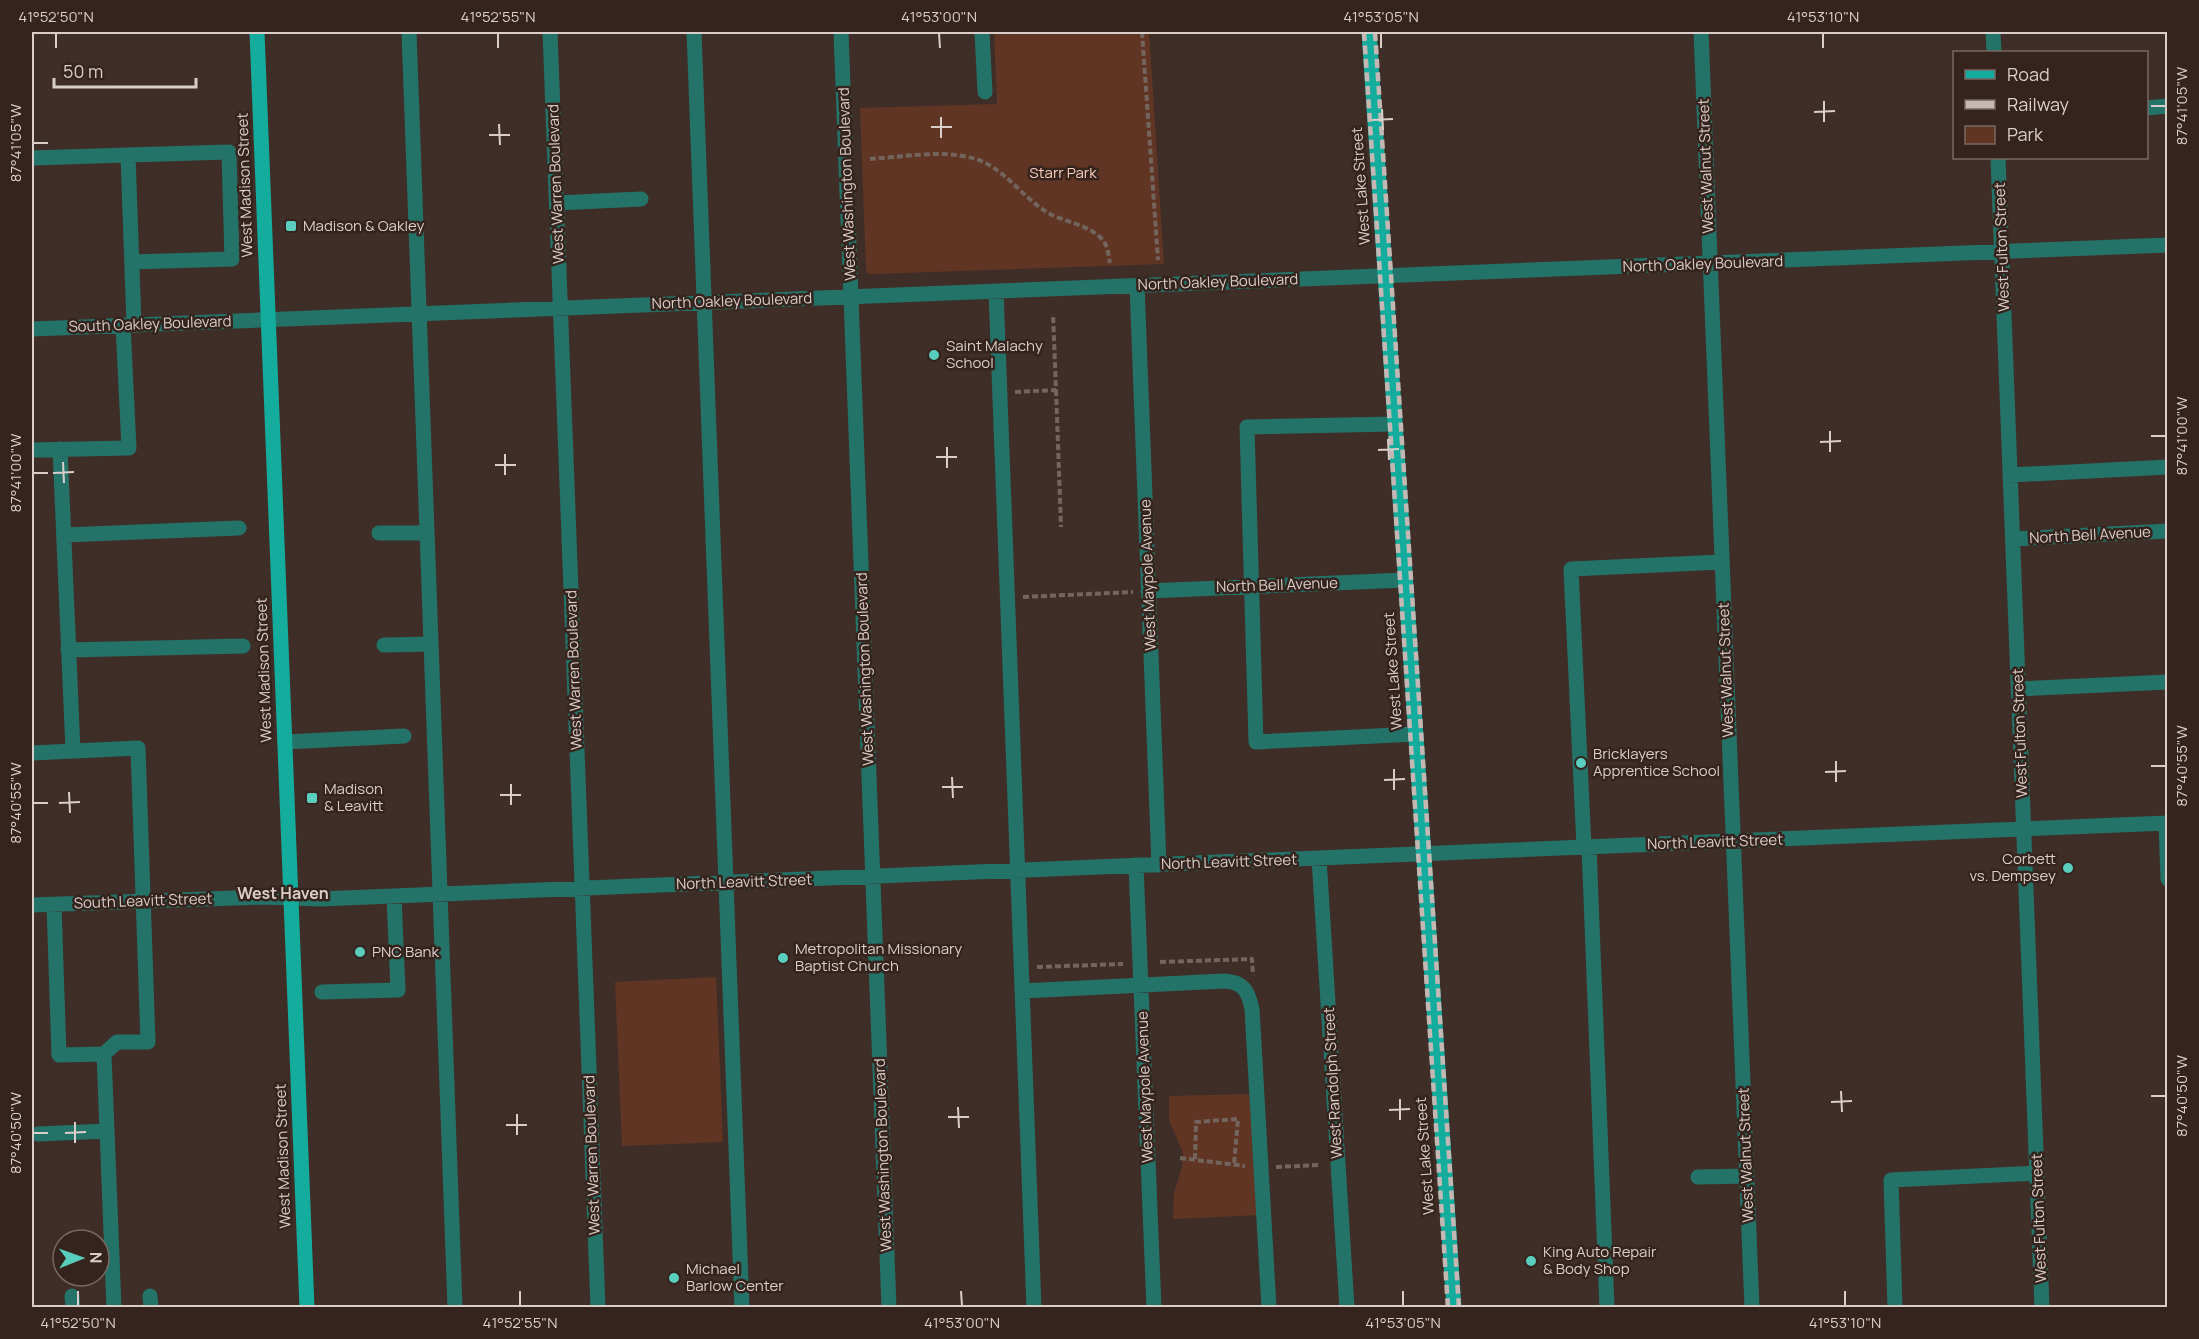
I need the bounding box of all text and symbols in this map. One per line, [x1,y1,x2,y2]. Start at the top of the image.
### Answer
text: 41°52'50"N [18,6,94,27]
text: 41°52'55"N [461,6,535,27]
text: 41°53'00"N [901,6,977,27]
text: 41°53'05"N [1343,6,1419,27]
text: 41°53'10"N [1787,6,1859,27]
scale bar [54,51,196,89]
legend [1953,51,2148,159]
text: 50 m [63,59,103,83]
text: Road [2007,62,2050,86]
text: 87°41'05"W [2171,67,2192,145]
street label: West Washington Boulevard [833,87,860,281]
text: Railway [2007,92,2069,116]
street label: West Walnut Street [1693,98,1718,234]
text: 87°41'05"W [5,104,26,182]
street label: West Warren Boulevard [542,104,569,264]
street label: West Madison Street [231,112,258,258]
text: Park [2007,122,2044,146]
street label: West Lake Street [1346,127,1375,246]
park label: Starr Park [1029,162,1097,183]
street label: West Fulton Street [1989,182,2014,312]
place label: Madison & Oakley [303,215,425,236]
marker: Madison & Oakley [284,219,298,233]
street label: North Oakley Boulevard [1622,250,1784,277]
street label: North Oakley Boulevard [1137,268,1299,295]
street label: North Oakley Boulevard [651,287,813,314]
street label: South Oakley Boulevard [68,310,232,337]
place label: Saint Malachy School [946,335,1043,373]
marker: Saint Malachy School [927,348,941,362]
text: 87°41'00"W [2171,396,2192,476]
text: 87°41'00"W [5,433,26,513]
street label: West Maypole Avenue [1134,499,1161,651]
street label: North Bell Avenue [2029,521,2152,548]
street label: West Washington Boulevard [851,572,878,766]
street label: North Bell Avenue [1216,572,1338,597]
street label: West Warren Boulevard [560,590,587,750]
street label: West Madison Street [250,597,277,743]
street label: West Walnut Street [1713,602,1738,738]
street label: West Lake Street [1378,612,1407,731]
street label: West Fulton Street [2007,668,2032,798]
text: 87°40'55"W [2171,725,2192,807]
place label: Bricklayers Apprentice School [1593,743,1720,781]
marker: Bricklayers Apprentice School [1574,756,1588,770]
text: 87°40'55"W [5,762,26,844]
place label: Madison & Leavitt [324,778,383,816]
marker: Madison & Leavitt [305,791,319,805]
street label: North Leavitt Street [1647,829,1783,854]
place label: Corbett vs. Dempsey [1969,848,2056,886]
street label: North Leavitt Street [1161,849,1297,874]
marker: Corbett vs. Dempsey [2061,861,2075,875]
street label: North Leavitt Street [676,869,812,894]
district label: West Haven [237,882,329,904]
street label: South Leavitt Street [73,888,213,913]
place label: Metropolitan Missionary Baptist Church [795,938,962,976]
place label: PNC Bank [372,941,439,962]
marker: PNC Bank [353,945,367,959]
marker: Metropolitan Missionary Baptist Church [776,951,790,965]
street label: West Randolph Street [1318,1007,1347,1159]
street label: West Maypole Avenue [1131,1011,1158,1163]
text: 87°40'50"W [2171,1055,2192,1137]
street label: West Washington Boulevard [869,1058,896,1252]
street label: West Warren Boulevard [578,1075,605,1235]
street label: West Madison Street [269,1083,296,1229]
street label: West Walnut Street [1733,1087,1758,1223]
text: 87°40'50"W [5,1092,26,1174]
street label: West Lake Street [1410,1097,1439,1216]
street label: West Fulton Street [2026,1153,2051,1283]
north arrow [51,1228,111,1288]
place label: King Auto Repair & Body Shop [1543,1241,1657,1279]
text: N [85,1252,107,1264]
marker: King Auto Repair & Body Shop [1524,1254,1538,1268]
place label: Michael Barlow Center [686,1258,784,1296]
marker: Michael Barlow Center [667,1271,681,1285]
text: 41°52'50"N [40,1312,116,1333]
text: 41°52'55"N [483,1312,557,1333]
text: 41°53'00"N [924,1312,1000,1333]
text: 41°53'05"N [1365,1312,1441,1333]
text: 41°53'10"N [1809,1312,1881,1333]

